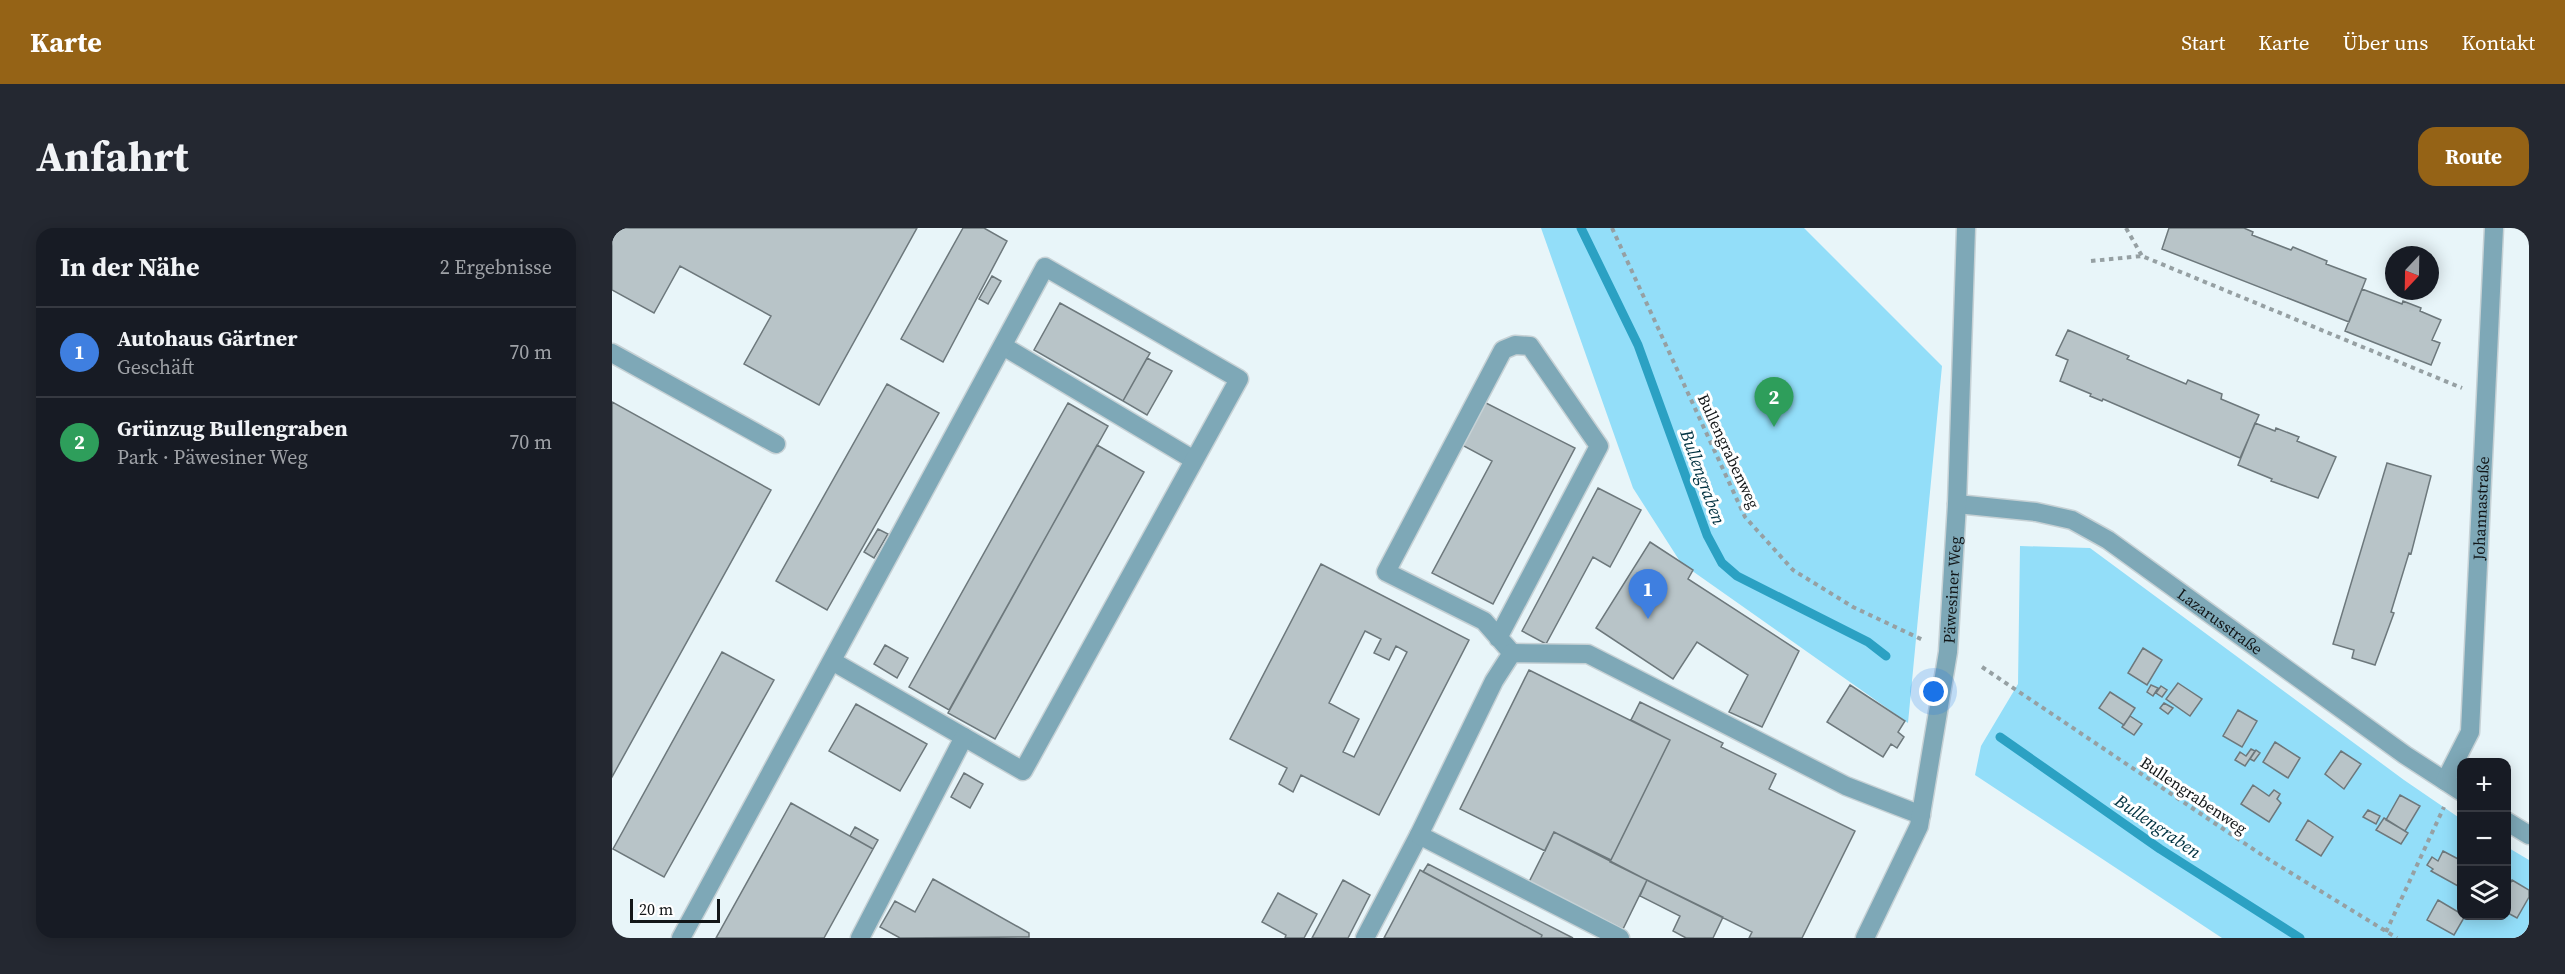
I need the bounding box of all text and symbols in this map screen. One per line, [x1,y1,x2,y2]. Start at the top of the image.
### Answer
text: Karte [30,23,102,61]
text: Start [2181,28,2225,57]
text: Karte [2258,28,2309,57]
text: Über uns [2342,28,2428,57]
text: Kontakt [2461,28,2535,57]
text: Anfahrt [36,127,188,185]
button: Route [2418,127,2529,186]
north arrow [2385,246,2439,300]
text: In der Nähe [60,249,200,285]
text: 2 Ergebnisse [440,253,552,281]
text: Autohaus Gärtner [117,323,297,353]
text: 1 [74,338,85,366]
text: 70 m [509,338,552,366]
text: Geschäft [117,353,194,381]
pin: 2 [1754,378,1794,427]
street label: Bullengrabenweg [1694,391,1764,511]
text: Grünzug Bullengraben [117,413,348,443]
water label: Bullengraben [1676,427,1730,527]
text: 2 [74,428,85,456]
text: 70 m [509,428,552,456]
text: Park · Päwesiner Weg [117,443,308,471]
street label: Johannastraße [2467,456,2494,562]
street label: Päwesiner Weg [1938,535,1966,644]
pin: 1 [1628,570,1668,619]
street label: Lazarusstraße [2173,583,2267,660]
your location [1919,677,1948,706]
street label: Bullengrabenweg [2137,752,2251,838]
map controls [2457,758,2511,920]
button: + [2457,758,2511,812]
water label: Bullengraben [2111,789,2205,863]
button: − [2457,812,2511,866]
button: layers [2457,866,2511,920]
scale bar [630,896,720,924]
text: 20 m [639,898,673,920]

